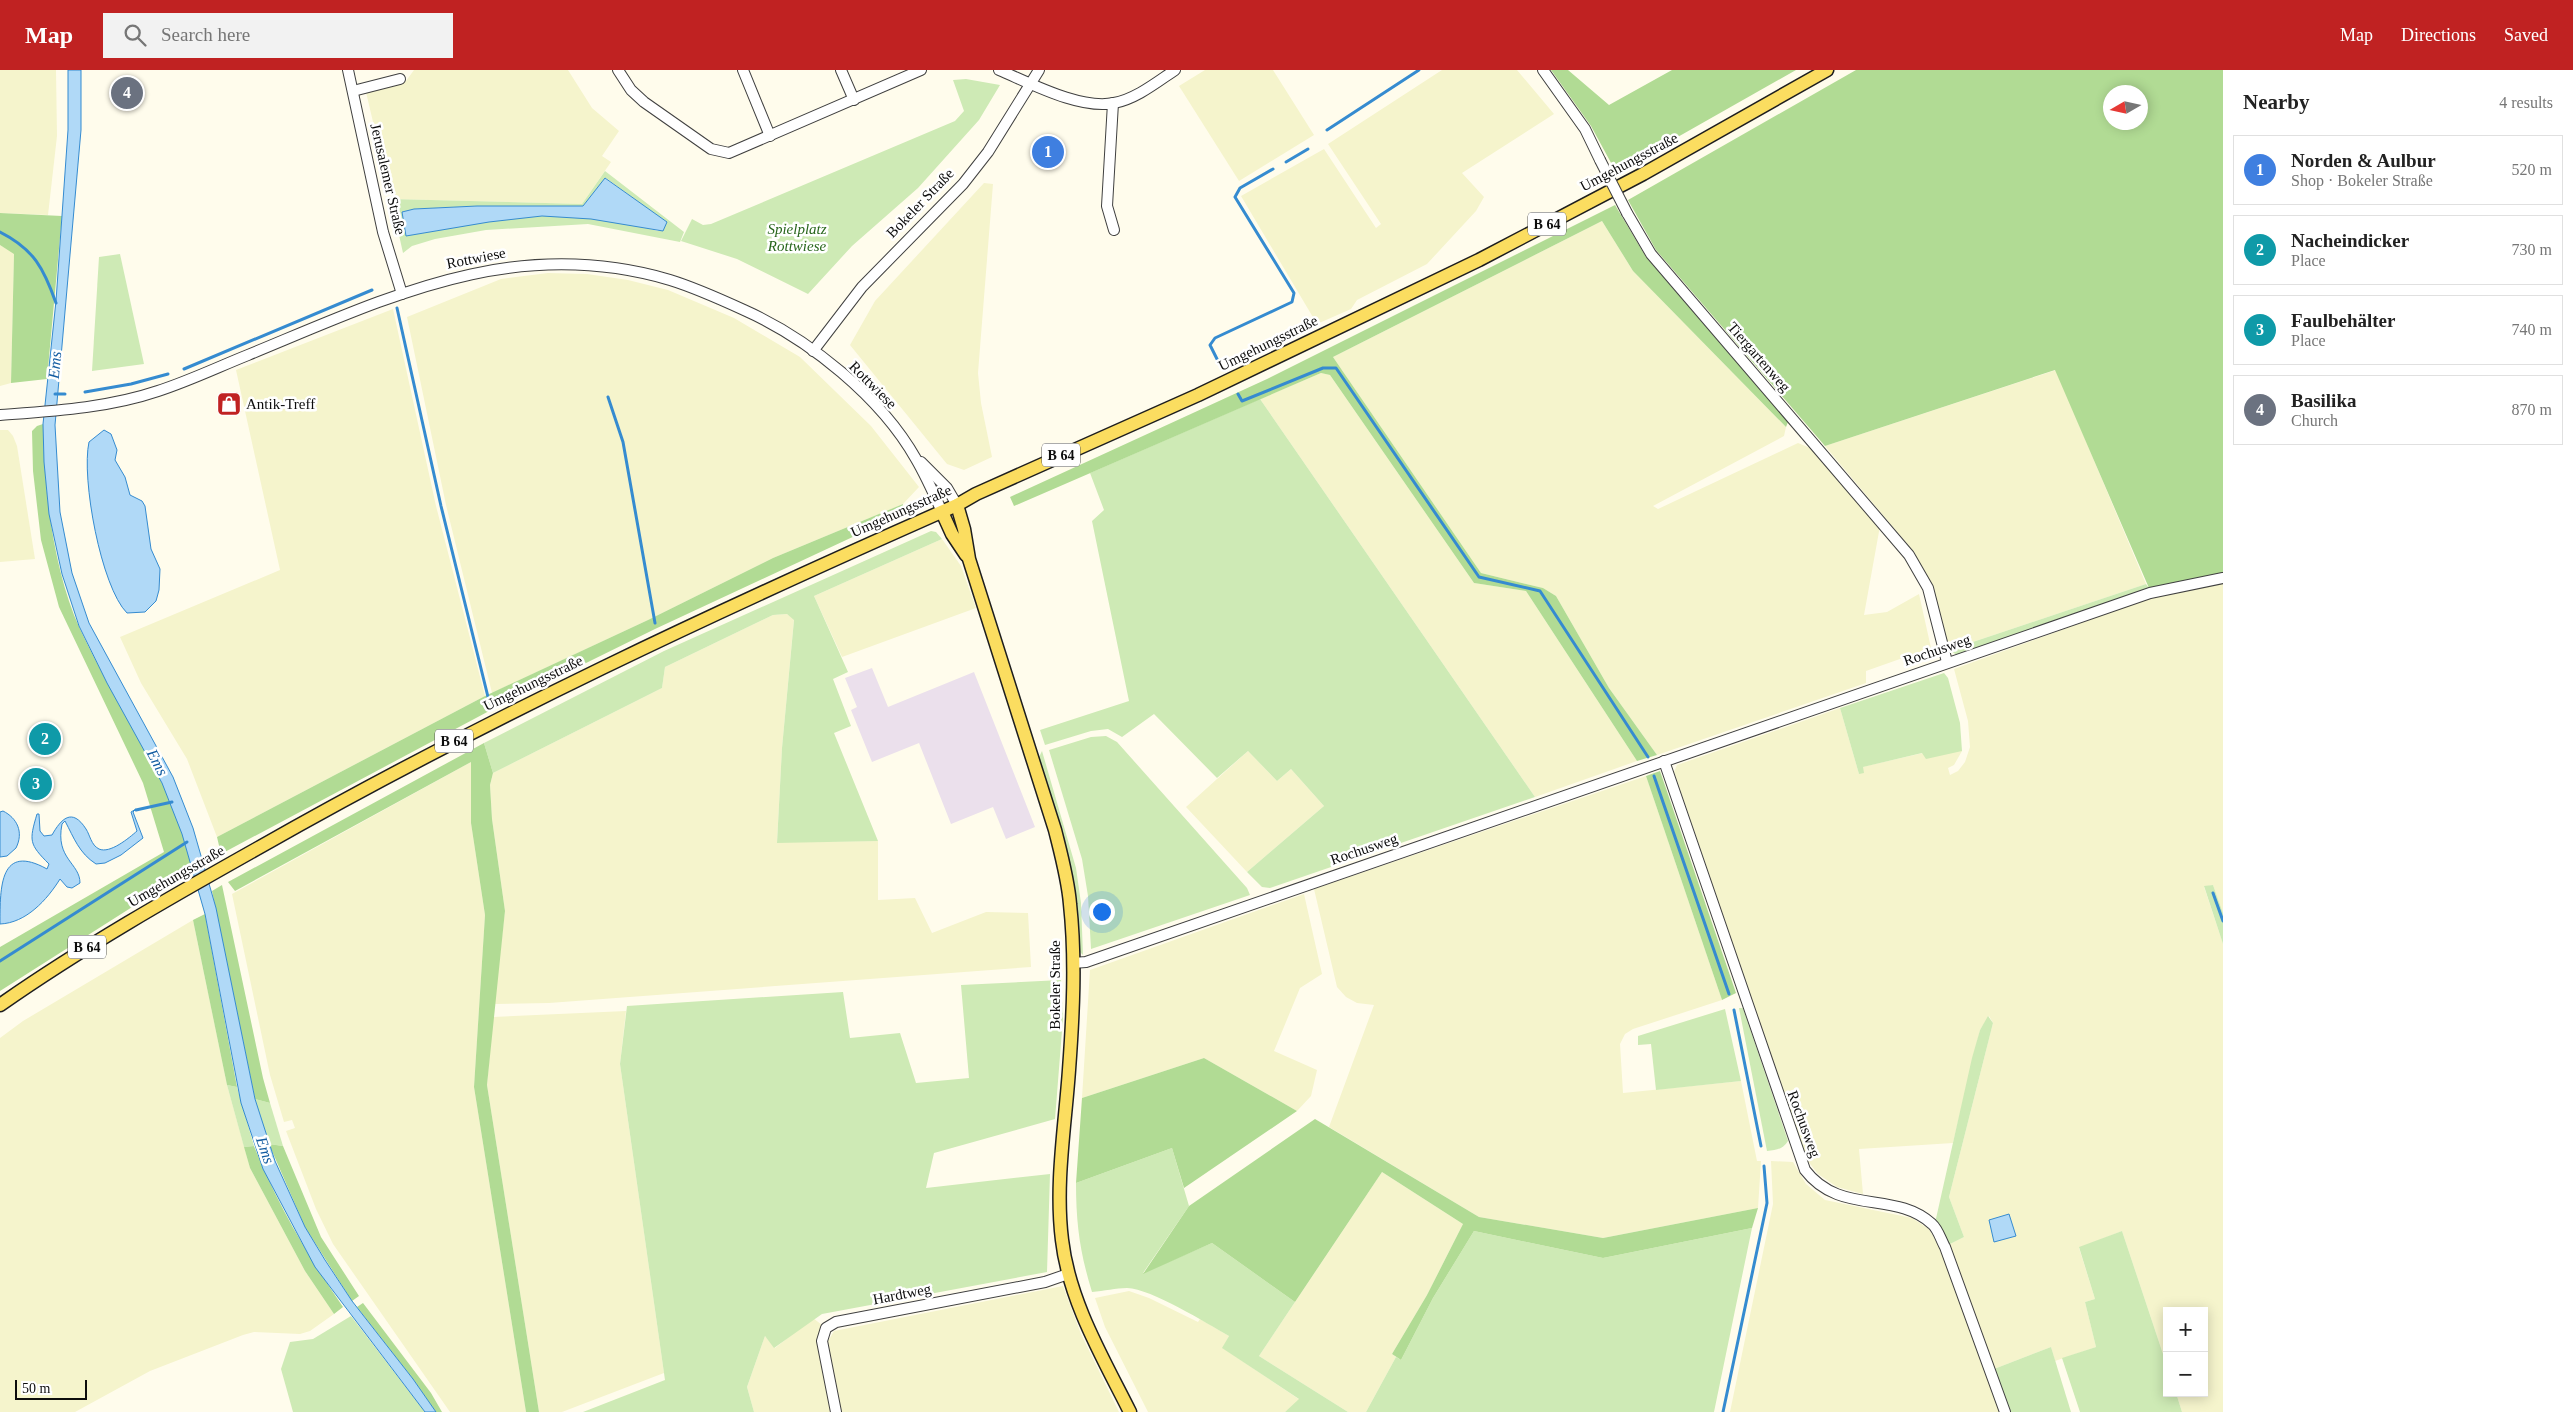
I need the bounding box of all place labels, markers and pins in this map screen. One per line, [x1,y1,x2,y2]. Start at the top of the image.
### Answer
pin: 4 [111,74,143,112]
pin: 1 [1032,133,1064,171]
shop icon: Antik-Treff [216,391,242,417]
place label: Antik-Treff [246,396,315,412]
pin: 2 [29,720,61,758]
pin: 3 [20,765,52,803]

